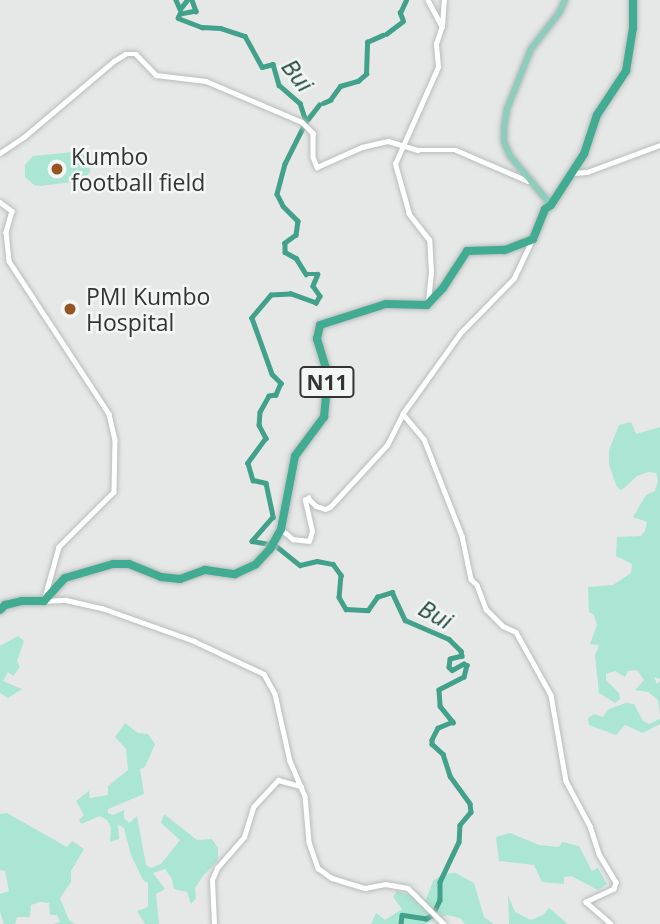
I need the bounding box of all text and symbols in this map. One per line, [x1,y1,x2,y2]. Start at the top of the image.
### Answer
water label: Bui [276,53,320,97]
place label: Kumbo football field [71,142,205,196]
marker: Kumbo football field [49,161,65,177]
place label: PMI Kumbo Hospital [86,282,210,336]
marker: PMI Kumbo Hospital [60,299,80,319]
road number: N11 [299,364,355,400]
water label: Bui [414,593,458,635]

